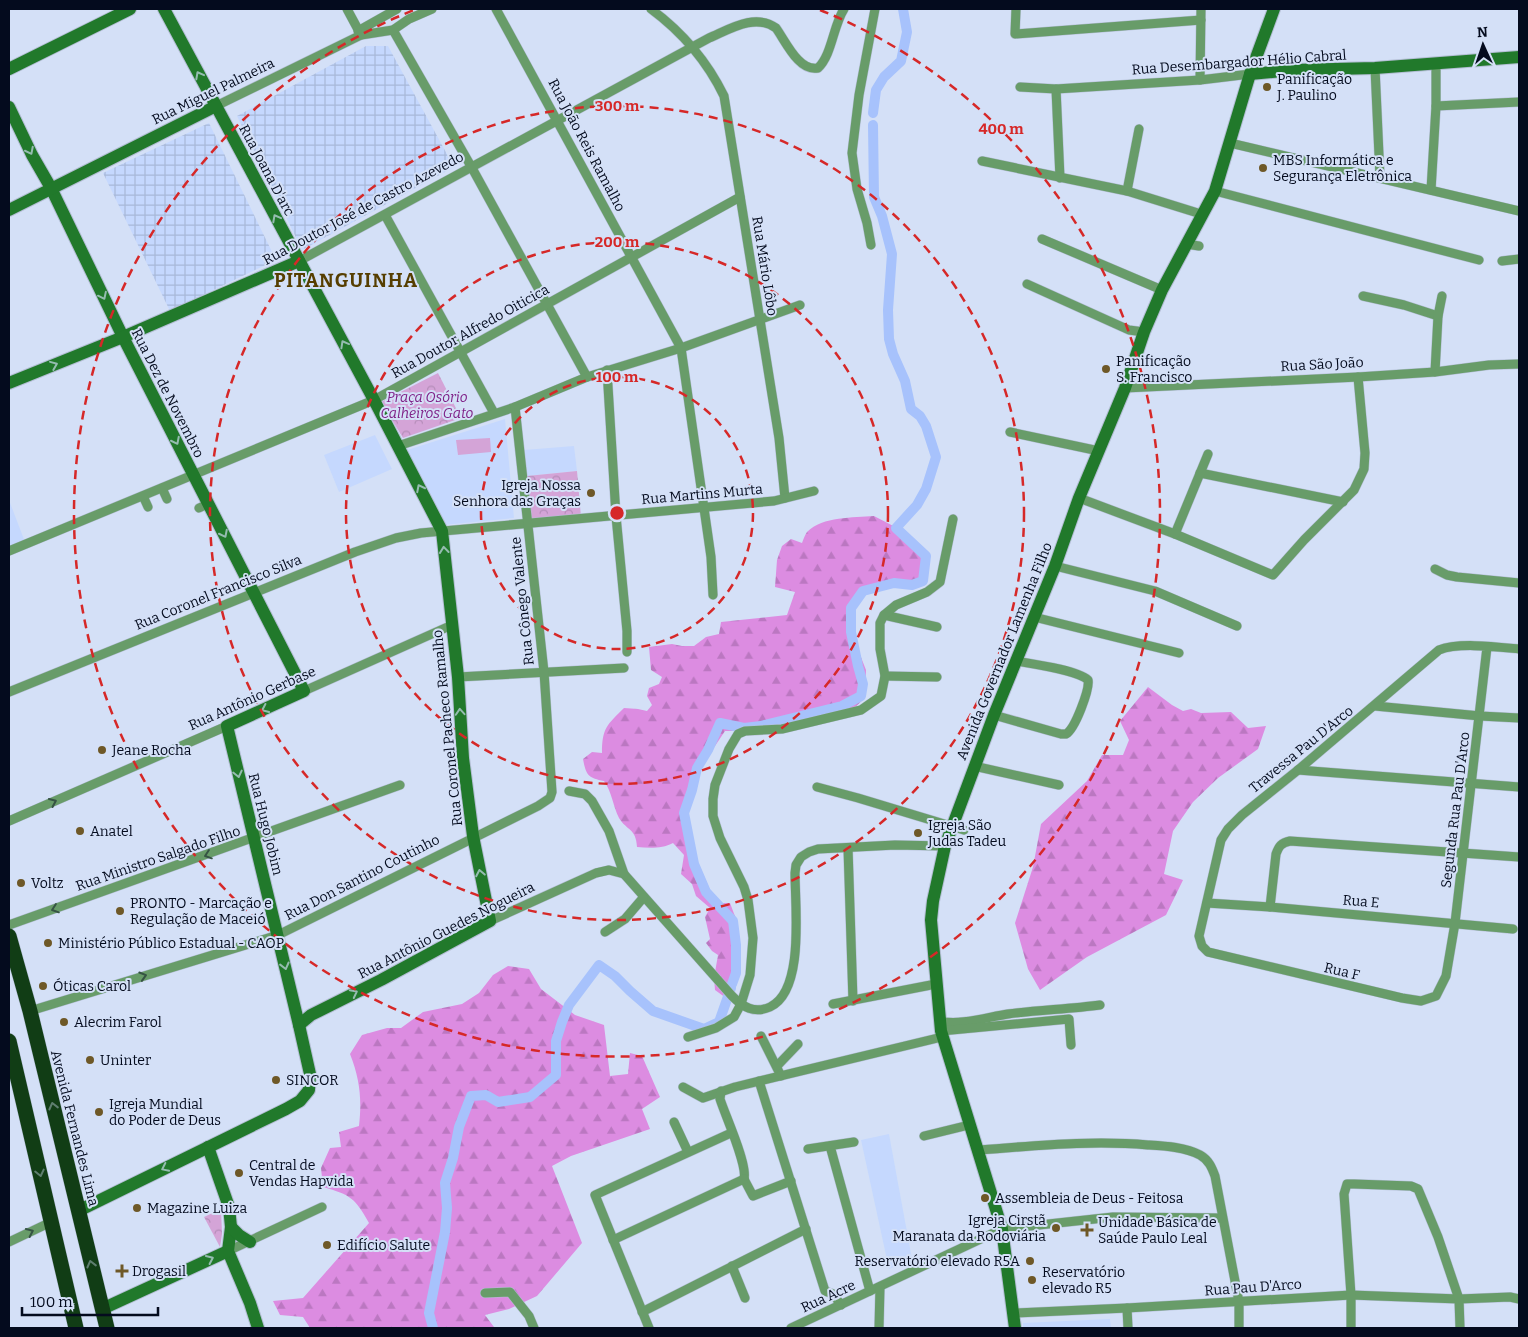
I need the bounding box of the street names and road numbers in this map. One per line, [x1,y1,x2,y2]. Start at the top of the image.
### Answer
street label: Rua Desembargador Hélio Cabral [1131,47,1347,78]
street label: Rua Miguel Palmeira [149,54,277,128]
street label: Rua João Reis Ramalho [544,76,629,214]
street label: Rua Joana D'arc [235,122,298,219]
street label: Rua Doutor José de Castro Azevedo [260,148,467,269]
street label: Rua Mário Lôbo [748,215,781,317]
street label: Rua Doutor Alfredo Oiticica [388,281,552,382]
street label: Rua Dez de Novembro [128,326,208,461]
street label: Rua São João [1280,354,1364,375]
street label: Rua Martins Murta [641,481,764,508]
street label: Rua Cônego Valente [507,536,538,666]
street label: Avenida Governador Lamenha Filho [953,540,1056,762]
street label: Rua Coronel Francisco Silva [132,551,304,634]
street label: Rua Coronel Pacheco Ramalho [429,629,466,827]
street label: Rua Antônio Gerbase [186,663,318,734]
street label: Travessa Pau D'Arco [1246,702,1357,797]
street label: Segunda Rua Pau D'Arco [1437,731,1474,889]
street label: Rua Hugo Jobim [245,771,287,878]
street label: Rua Ministro Salgado Filho [74,822,243,895]
street label: Rua Don Santino Coutinho [282,831,443,924]
street label: Rua Antônio Guedes Nogueira [355,878,538,983]
street label: Rua E [1342,891,1380,912]
street label: Rua F [1322,959,1361,984]
street label: Avenida Fernandes Lima [47,1048,102,1208]
street label: Rua Acre [798,1276,858,1316]
street label: Rua Pau D'Arco [1204,1276,1302,1299]

